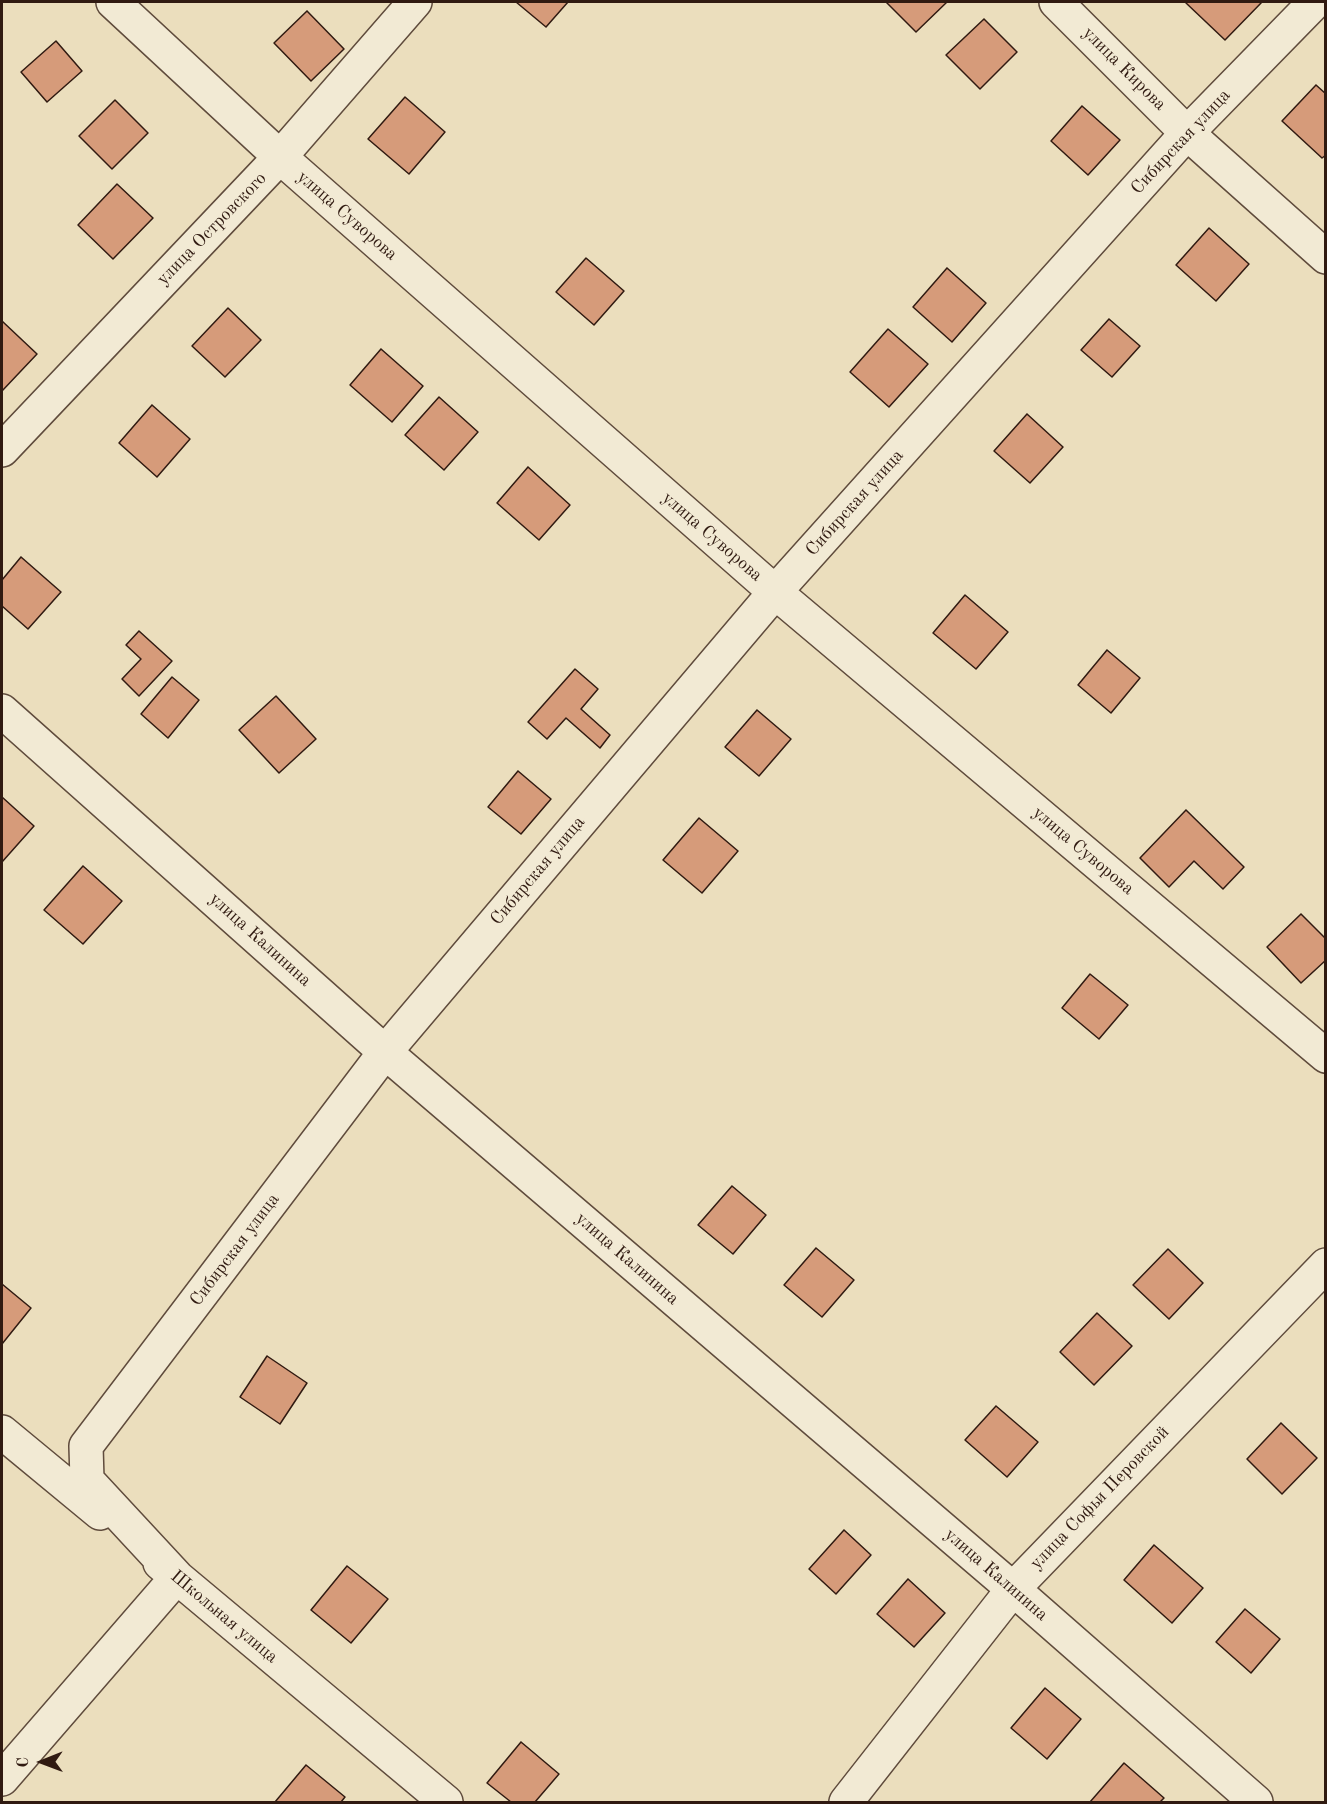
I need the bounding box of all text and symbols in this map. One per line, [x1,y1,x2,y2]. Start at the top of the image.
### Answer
street label: улица Кирова [1078,23,1170,115]
street label: Сибирская улица [1127,85,1235,199]
street label: улица Суворова [292,167,402,265]
street label: улица Островского [153,168,271,290]
street label: Сибирская улица [802,445,908,561]
street label: улица Суворова [657,488,767,586]
street label: улица Суворова [1028,802,1138,900]
street label: Сибирская улица [486,812,590,930]
street label: улица Калинина [204,888,316,992]
street label: Сибирская улица [185,1189,285,1311]
street label: улица Калинина [571,1208,683,1310]
street label: улица Софьи Перовской [1026,1422,1174,1574]
street label: улица Калинина [940,1524,1052,1626]
street label: Школьная улица [166,1566,282,1668]
north arrow [12,1732,72,1792]
text: С [16,1757,32,1768]

